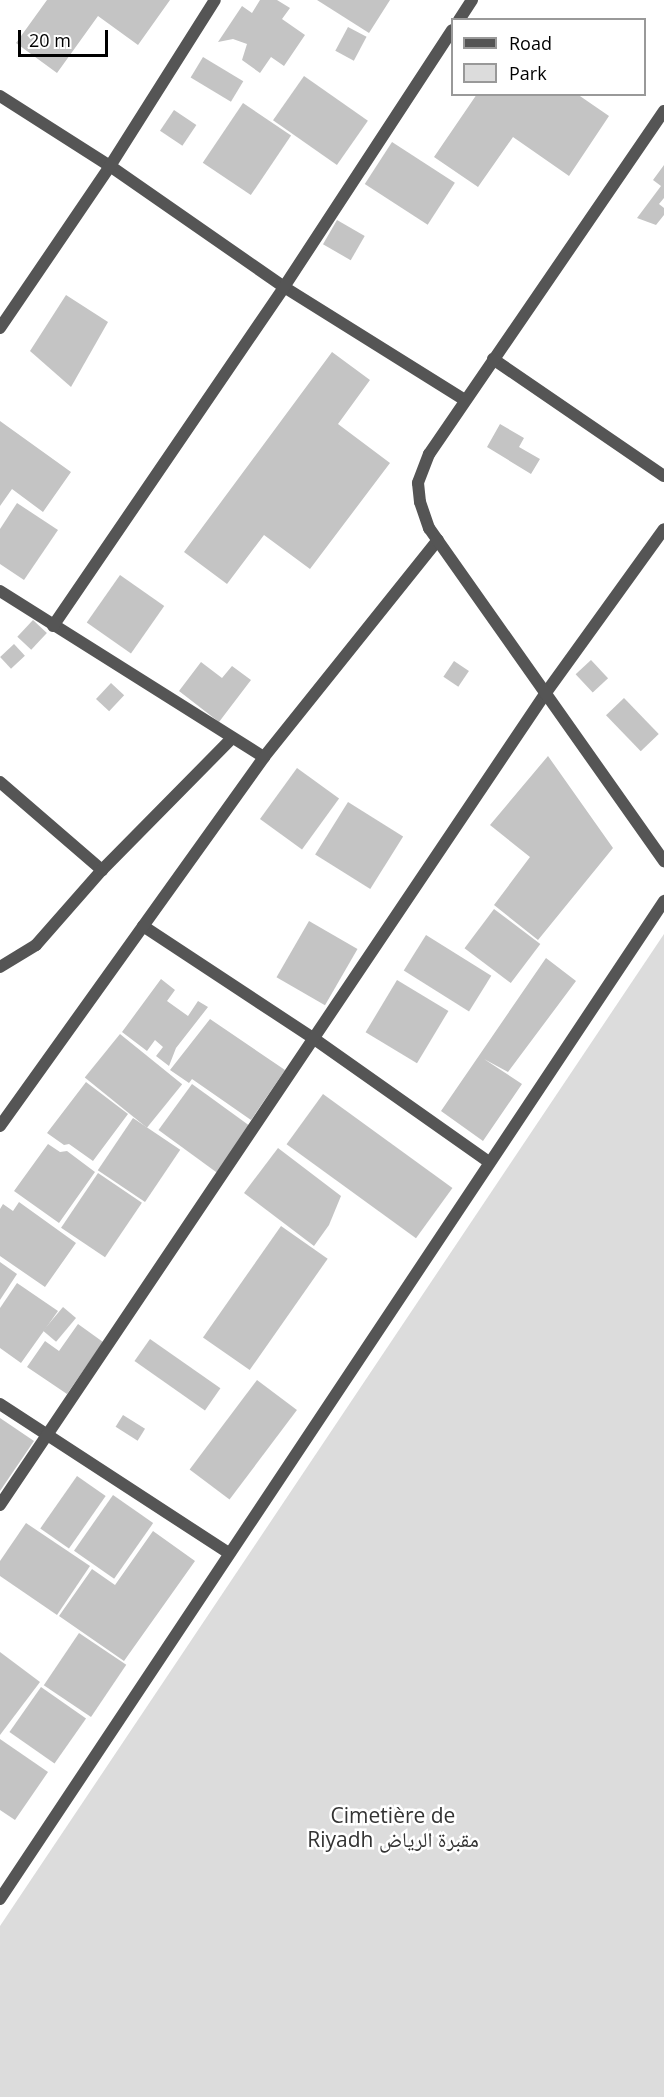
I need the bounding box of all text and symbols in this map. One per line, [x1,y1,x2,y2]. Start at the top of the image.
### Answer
scale bar [21,18,111,56]
legend [451,18,646,96]
text: 20 m [29,28,71,52]
text: Road [509,31,552,55]
text: Park [509,61,547,85]
park label: Cimetière de Riyadh مقبرة الرياض [307,1802,479,1852]

